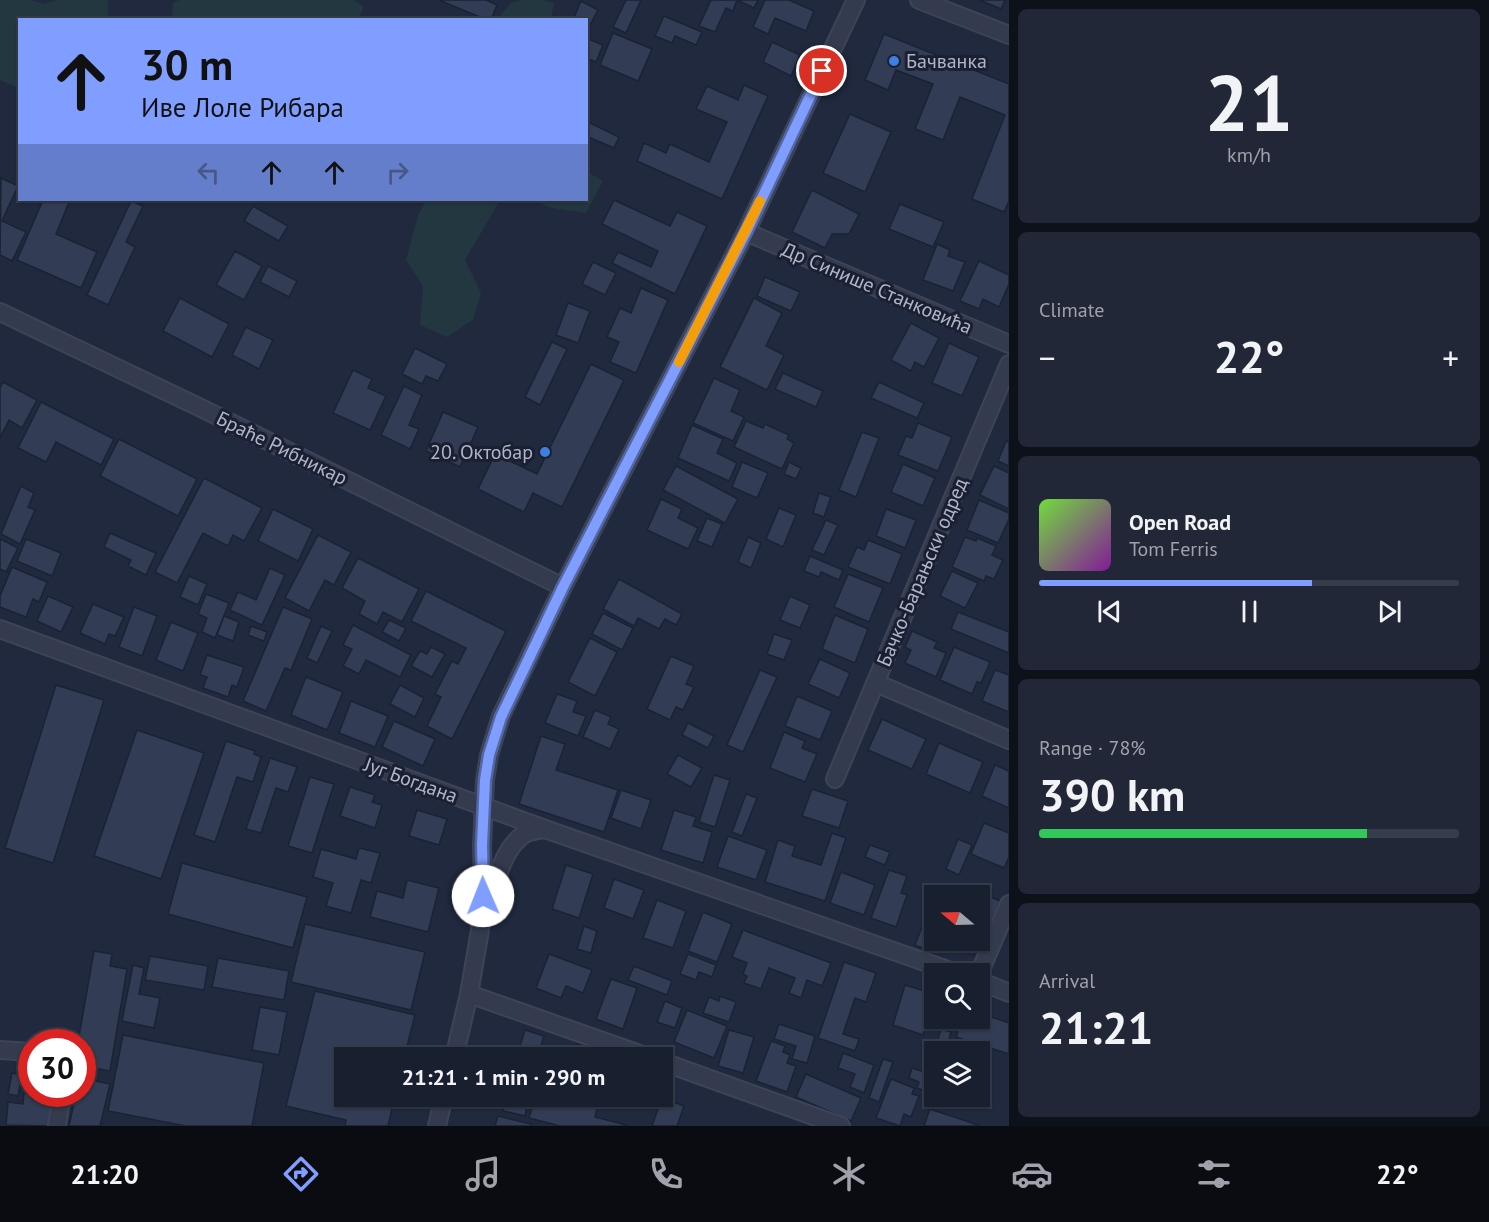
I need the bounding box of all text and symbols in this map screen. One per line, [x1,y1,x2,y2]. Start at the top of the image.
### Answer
text: 30 m [141,37,233,92]
icon: ahead [42,42,120,120]
pin [796,45,847,96]
place label: Бачванка [906,48,987,74]
text: 21 [1205,52,1293,153]
icon: arrive [805,54,838,87]
marker: Бачванка [887,54,901,68]
text: Иве Лоле Рибара [141,90,344,124]
text: km/h [1227,142,1271,168]
icon: left [192,156,225,189]
icon: ahead [255,156,288,189]
icon: ahead [318,156,351,189]
icon: right [381,156,414,189]
street label: Др Синише Станковића [778,236,976,340]
text: Climate [1039,297,1105,323]
text: 22° [1214,327,1284,385]
text: − [1039,336,1056,379]
text: + [1442,336,1459,379]
street label: Браће Рибникар [212,405,352,491]
place label: 20. Октобар [430,439,533,465]
marker: 20. Октобар [538,445,552,459]
street label: Бачко-Барањски одред [870,474,974,670]
text: Open Road [1129,508,1231,536]
text: Tom Ferris [1129,536,1218,562]
icon: previous [1093,595,1126,628]
icon: pause [1233,595,1266,628]
icon: next [1373,595,1406,628]
text: Range · 78% [1039,735,1146,761]
street label: Југ Богдана [360,751,461,809]
text: 390 km [1039,765,1185,823]
position arrow [451,864,515,928]
north arrow [924,885,990,951]
map controls [924,885,990,1107]
button: search [924,963,990,1029]
text: Arrival [1039,968,1095,994]
text: 21:21 [1039,998,1153,1056]
speed limit sign: 30 [18,1029,96,1107]
button: layers [924,1041,990,1107]
text: 21:21 · 1 min · 290 m [402,1063,605,1091]
icon: directions [280,1153,322,1195]
icon: music [462,1153,504,1195]
icon: phone [645,1153,687,1195]
icon: climate [828,1153,870,1195]
icon: car [1011,1153,1053,1195]
icon: filters [1193,1153,1235,1195]
text: 21:20 [70,1157,139,1191]
text: 22° [1376,1157,1419,1191]

